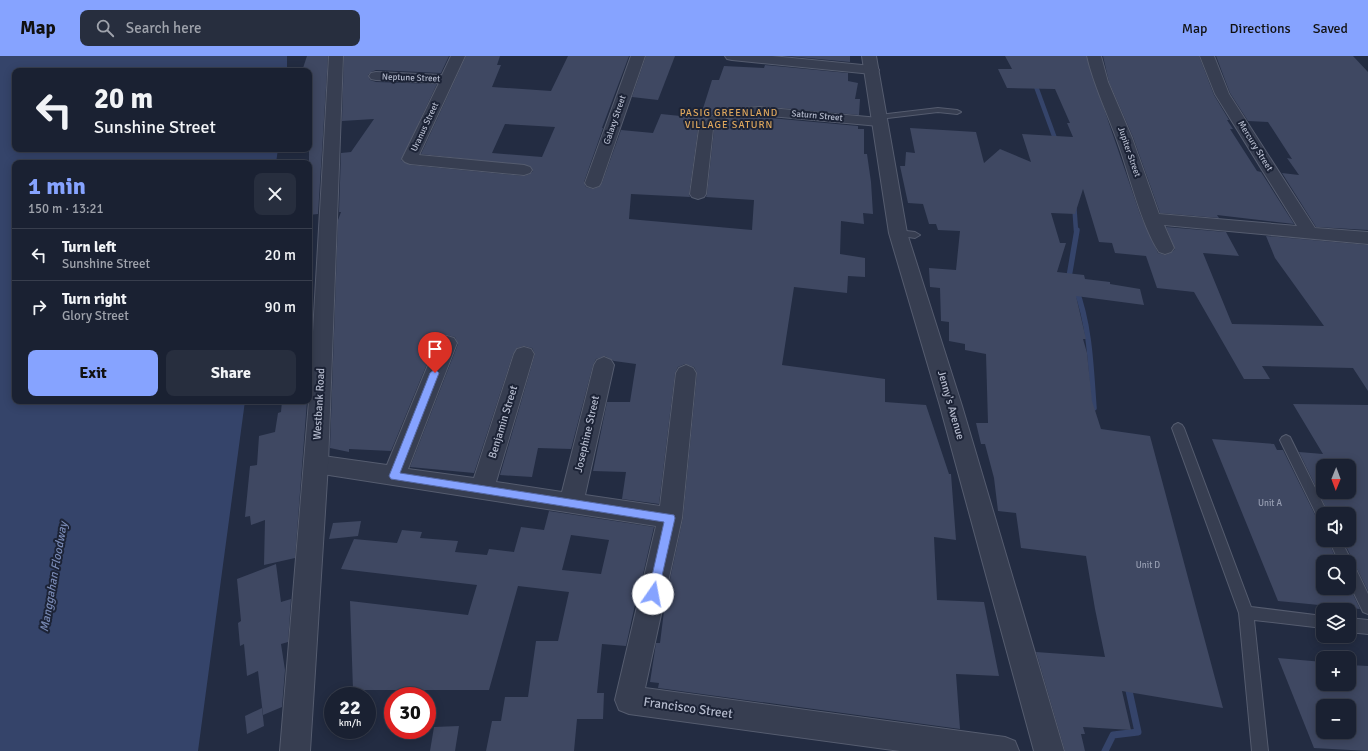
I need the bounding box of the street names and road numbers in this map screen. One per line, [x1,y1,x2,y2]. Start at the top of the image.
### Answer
street label: Neptune Street [382,71,440,85]
street label: Galaxy Street [601,94,629,146]
street label: Uranus Street [409,101,441,153]
street label: Saturn Street [791,108,843,124]
street label: Mercury Street [1235,119,1275,173]
street label: Jupiter Street [1115,125,1143,179]
street label: Westbank Road [311,368,327,440]
street label: Jenny's Avenue [935,369,967,441]
street label: Benjamin Street [486,384,520,460]
street label: Josephine Street [572,394,602,474]
street label: Francisco Street [642,694,734,722]

